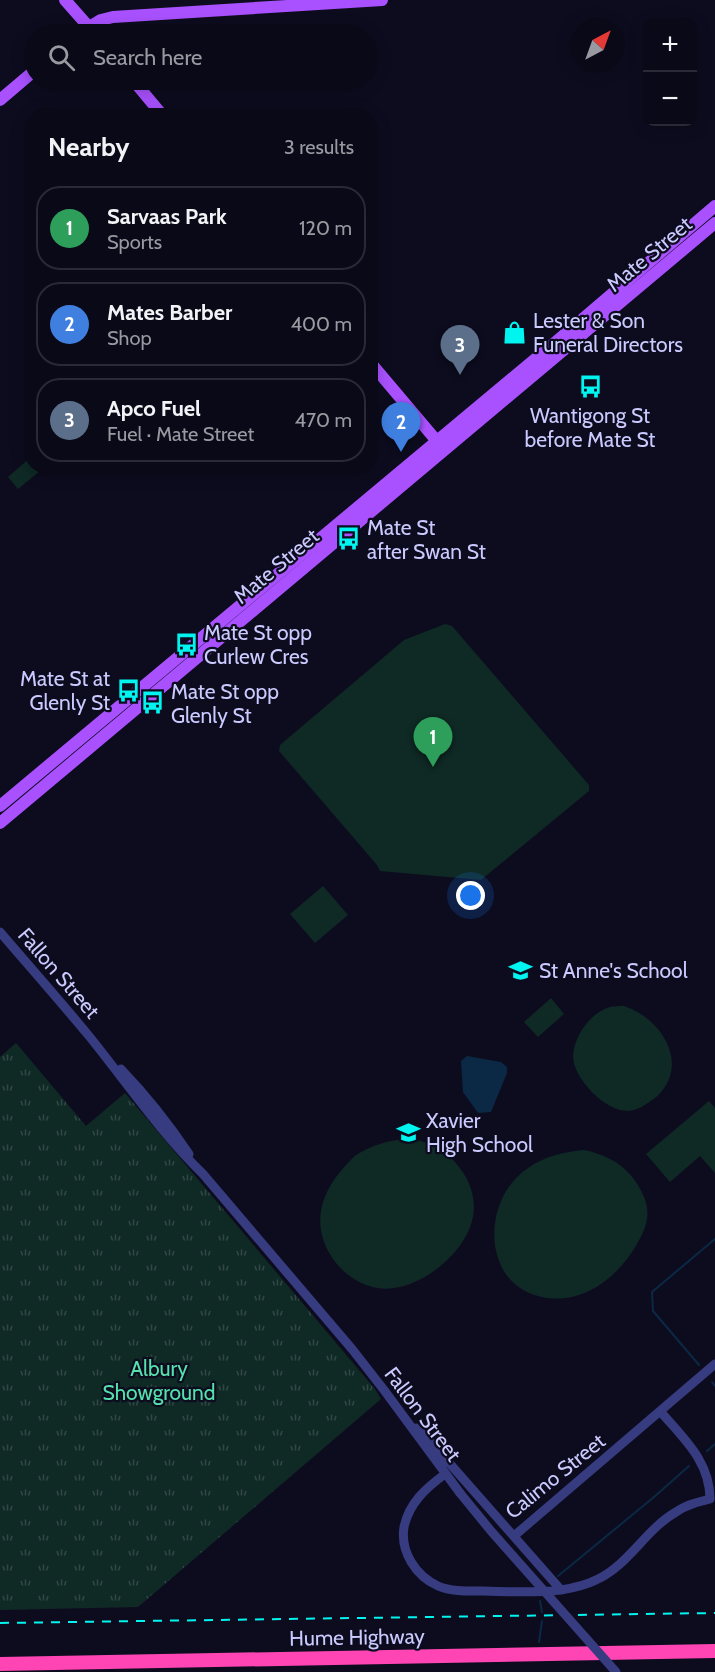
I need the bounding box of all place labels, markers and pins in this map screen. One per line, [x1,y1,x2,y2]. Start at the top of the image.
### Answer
place label: Lester & Son Funeral Directors [533,308,683,357]
shop icon: Lester & Son Funeral Directors [502,319,528,345]
pin: 3 [440,326,480,375]
bus stop icon: Wantigong St before Mate St [577,374,603,400]
pin: 2 [382,402,420,452]
place label: Wantigong St before Mate St [525,403,655,452]
place label: Mate St after Swan St [367,515,486,564]
bus stop icon: Mate St after Swan St [336,526,362,552]
place label: Mate St opp Curlew Cres [204,620,312,669]
bus stop icon: Mate St opp Curlew Cres [173,631,199,657]
place label: Mate St at Glenly St [20,666,110,715]
bus stop icon: Mate St at Glenly St [115,677,141,703]
place label: Mate St opp Glenly St [171,679,279,728]
bus stop icon: Mate St opp Glenly St [140,690,166,716]
pin: 1 [414,718,452,767]
school or university icon: St Anne's School [508,957,534,983]
place label: St Anne's School [539,958,688,983]
place label: Xavier High School [426,1108,533,1157]
school or university icon: Xavier High School [395,1119,421,1145]

